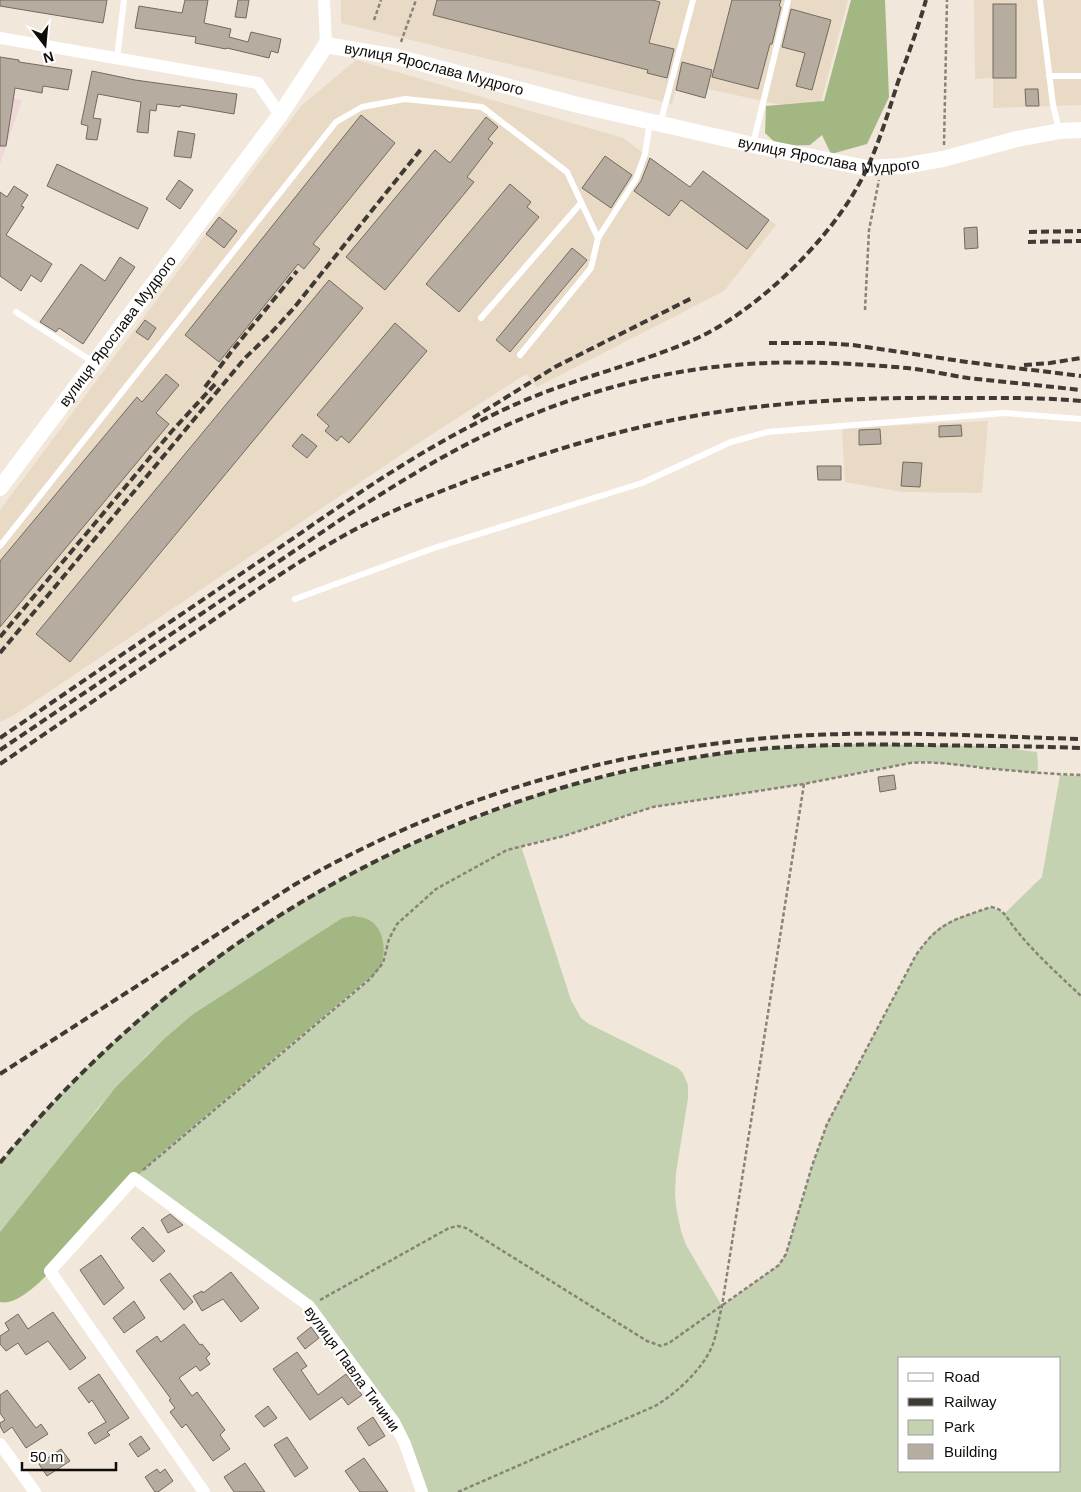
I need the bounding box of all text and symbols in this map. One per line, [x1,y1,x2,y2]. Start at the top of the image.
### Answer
north arrow [20,20,70,70]
street label: вулиця Ярослава Мудрого [343,39,526,98]
text: N [42,48,56,67]
street label: вулиця Ярослава Мудрого [737,133,921,176]
street label: вулиця Ярослава Мудрого [55,252,179,410]
street label: вулиця Павла Тичини [301,1303,404,1435]
legend [898,1357,1061,1472]
text: Road [944,1368,980,1385]
text: Railway [944,1393,997,1410]
text: Park [944,1418,975,1435]
scale bar [22,1440,116,1472]
text: Building [944,1443,997,1460]
text: 50 m [30,1448,63,1465]

